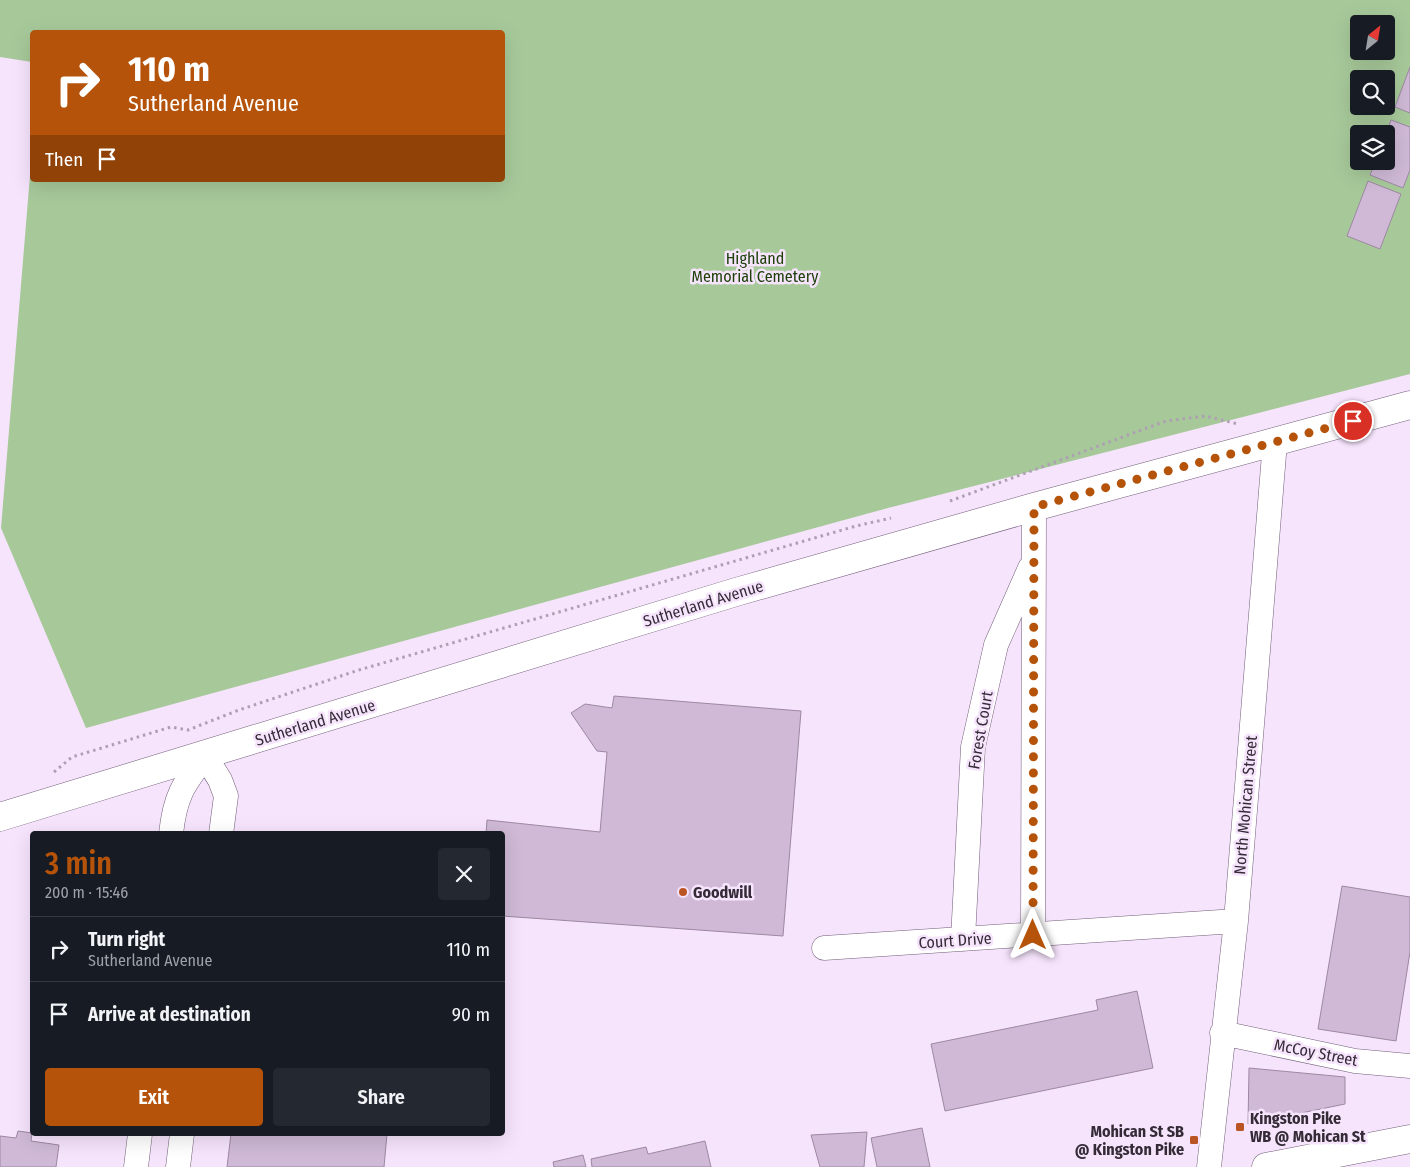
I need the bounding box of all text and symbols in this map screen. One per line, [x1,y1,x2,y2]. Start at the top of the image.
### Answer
north arrow [1350,15,1395,60]
map controls [1350,15,1395,170]
text: 110 m [128,48,210,90]
icon: right [45,50,110,115]
button: search [1350,70,1395,115]
text: Sutherland Avenue [128,90,299,117]
button: layers [1350,125,1395,170]
icon: arrive [93,145,121,173]
text: Then [45,148,83,171]
park label: Highland Memorial Cemetery [692,249,819,286]
pin [1332,400,1374,442]
icon: arrive [1339,407,1367,435]
street label: Sutherland Avenue [641,576,765,631]
street label: Forest Court [964,689,997,771]
street label: Sutherland Avenue [253,695,377,750]
street label: North Mohican Street [1230,734,1261,875]
text: 3 min [45,846,112,882]
button: close [438,848,490,900]
text: 200 m · 15:46 [45,883,128,902]
place label: Goodwill [693,883,753,902]
marker: Goodwill [677,886,689,898]
position arrow [1006,908,1058,960]
text: Turn right [88,928,165,951]
street label: Court Drive [918,928,992,953]
icon: right [45,935,73,963]
text: 110 m [446,938,490,961]
text: Sutherland Avenue [88,951,212,970]
icon: arrive [45,1000,73,1028]
text: Arrive at destination [88,1003,251,1026]
text: 90 m [452,1003,490,1026]
street label: McCoy Street [1273,1035,1360,1070]
button: Exit [45,1068,263,1126]
button: Share [273,1068,490,1126]
place label: Kingston Pike WB @ Mohican St [1250,1109,1366,1146]
marker: Kingston Pike WB @ Mohican St [1234,1121,1246,1133]
place label: Mohican St SB @ Kingston Pike [1075,1122,1184,1159]
marker: Mohican St SB @ Kingston Pike [1188,1134,1200,1146]

